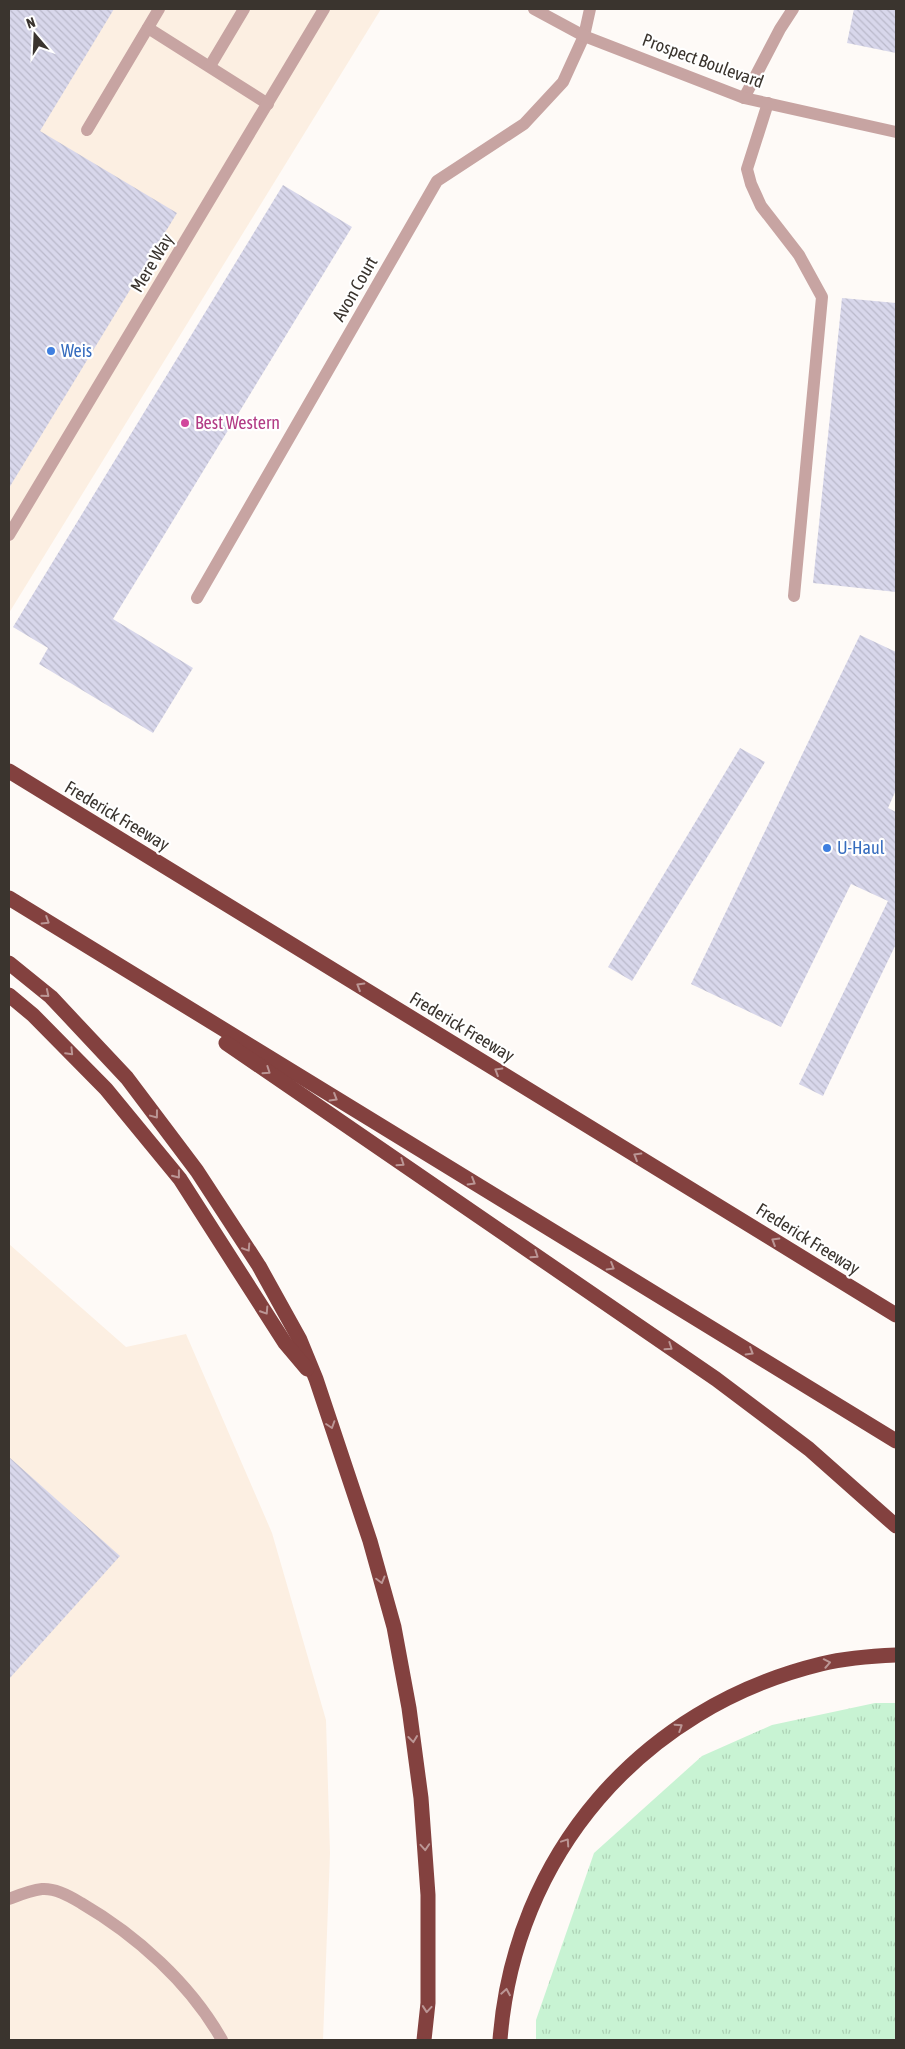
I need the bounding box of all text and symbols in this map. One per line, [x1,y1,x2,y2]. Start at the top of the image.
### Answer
north arrow [10,10,60,60]
text: N [24,14,37,32]
street label: Prospect Boulevard [640,29,767,92]
street label: Mere Way [126,230,177,296]
street label: Avon Court [328,253,381,325]
place label: Weis [61,340,92,361]
marker: Weis [45,345,57,357]
place label: Best Western [195,412,280,433]
marker: Best Western [179,417,191,429]
street label: Frederick Freeway [61,776,173,855]
place label: U-Haul [837,837,885,858]
marker: U-Haul [821,842,833,854]
one-way arrow [40,915,49,924]
one-way arrow [356,983,365,993]
street label: Frederick Freeway [406,987,518,1066]
one-way arrow [41,988,50,997]
one-way arrow [64,1047,73,1056]
one-way arrow [261,1065,271,1074]
one-way arrow [495,1068,504,1077]
one-way arrow [328,1091,337,1101]
one-way arrow [149,1109,157,1118]
one-way arrow [633,1152,642,1162]
one-way arrow [395,1157,405,1166]
one-way arrow [171,1169,179,1178]
one-way arrow [467,1176,476,1186]
street label: Frederick Freeway [753,1198,864,1279]
one-way arrow [772,1237,781,1247]
one-way arrow [241,1243,251,1252]
one-way arrow [529,1249,539,1258]
one-way arrow [606,1260,615,1270]
one-way arrow [258,1306,268,1315]
one-way arrow [663,1341,673,1350]
one-way arrow [744,1345,753,1355]
one-way arrow [325,1421,335,1429]
one-way arrow [375,1576,385,1584]
one-way arrow [822,1658,831,1669]
one-way arrow [673,1723,682,1733]
one-way arrow [407,1735,418,1743]
one-way arrow [560,1838,569,1848]
one-way arrow [419,1843,430,1851]
one-way arrow [501,1988,511,1996]
one-way arrow [422,2005,433,2013]

